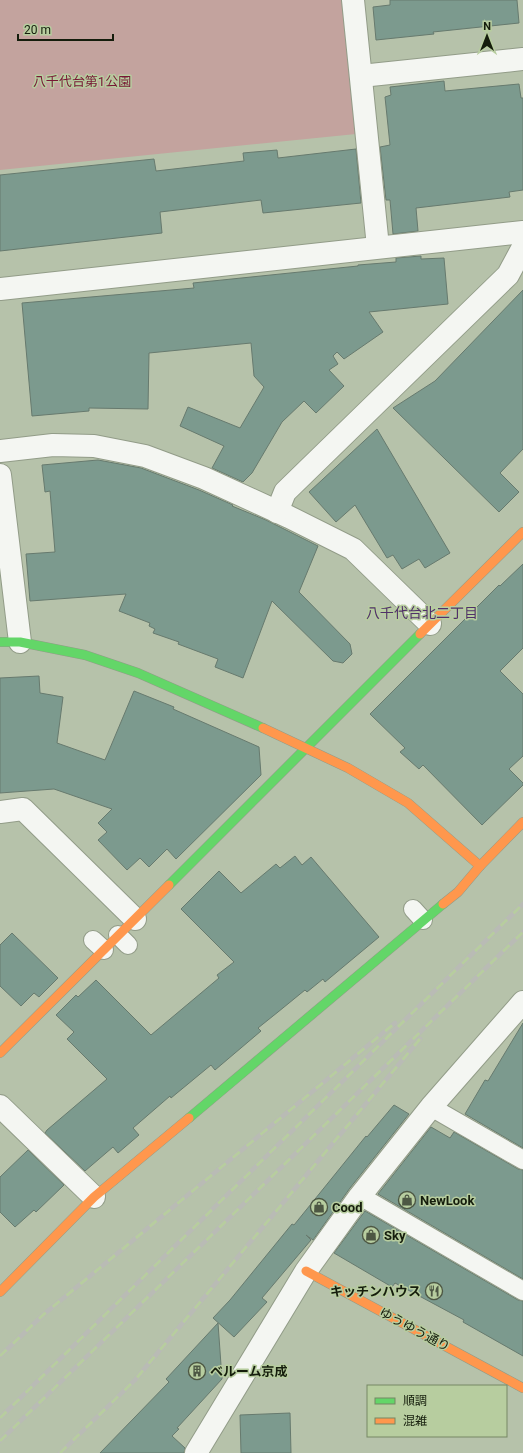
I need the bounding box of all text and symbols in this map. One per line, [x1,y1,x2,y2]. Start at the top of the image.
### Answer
scale bar [18,16,113,42]
north arrow [467,16,507,56]
text: N [483,20,491,33]
text: 20 m [24,23,51,37]
park label: 八千代台第1公園 [33,74,131,89]
district label: 八千代台北二丁目 [366,605,478,621]
shop icon: NewLook [397,1190,417,1210]
place label: NewLook [420,1193,475,1208]
shop icon: Cood [309,1197,329,1217]
place label: Cood [332,1200,363,1215]
shop icon: Sky [361,1225,381,1245]
place label: Sky [384,1228,406,1243]
restaurant icon: キッチンハウス [424,1281,444,1301]
place label: キッチンハウス [330,1284,421,1299]
street label: ゆうゆう通り [377,1305,453,1354]
building icon: ベルーム京成 [187,1361,207,1381]
place label: ベルーム京成 [210,1364,288,1379]
legend [367,1385,507,1437]
text: 順調 [403,1394,427,1408]
text: 混雑 [403,1414,427,1428]

